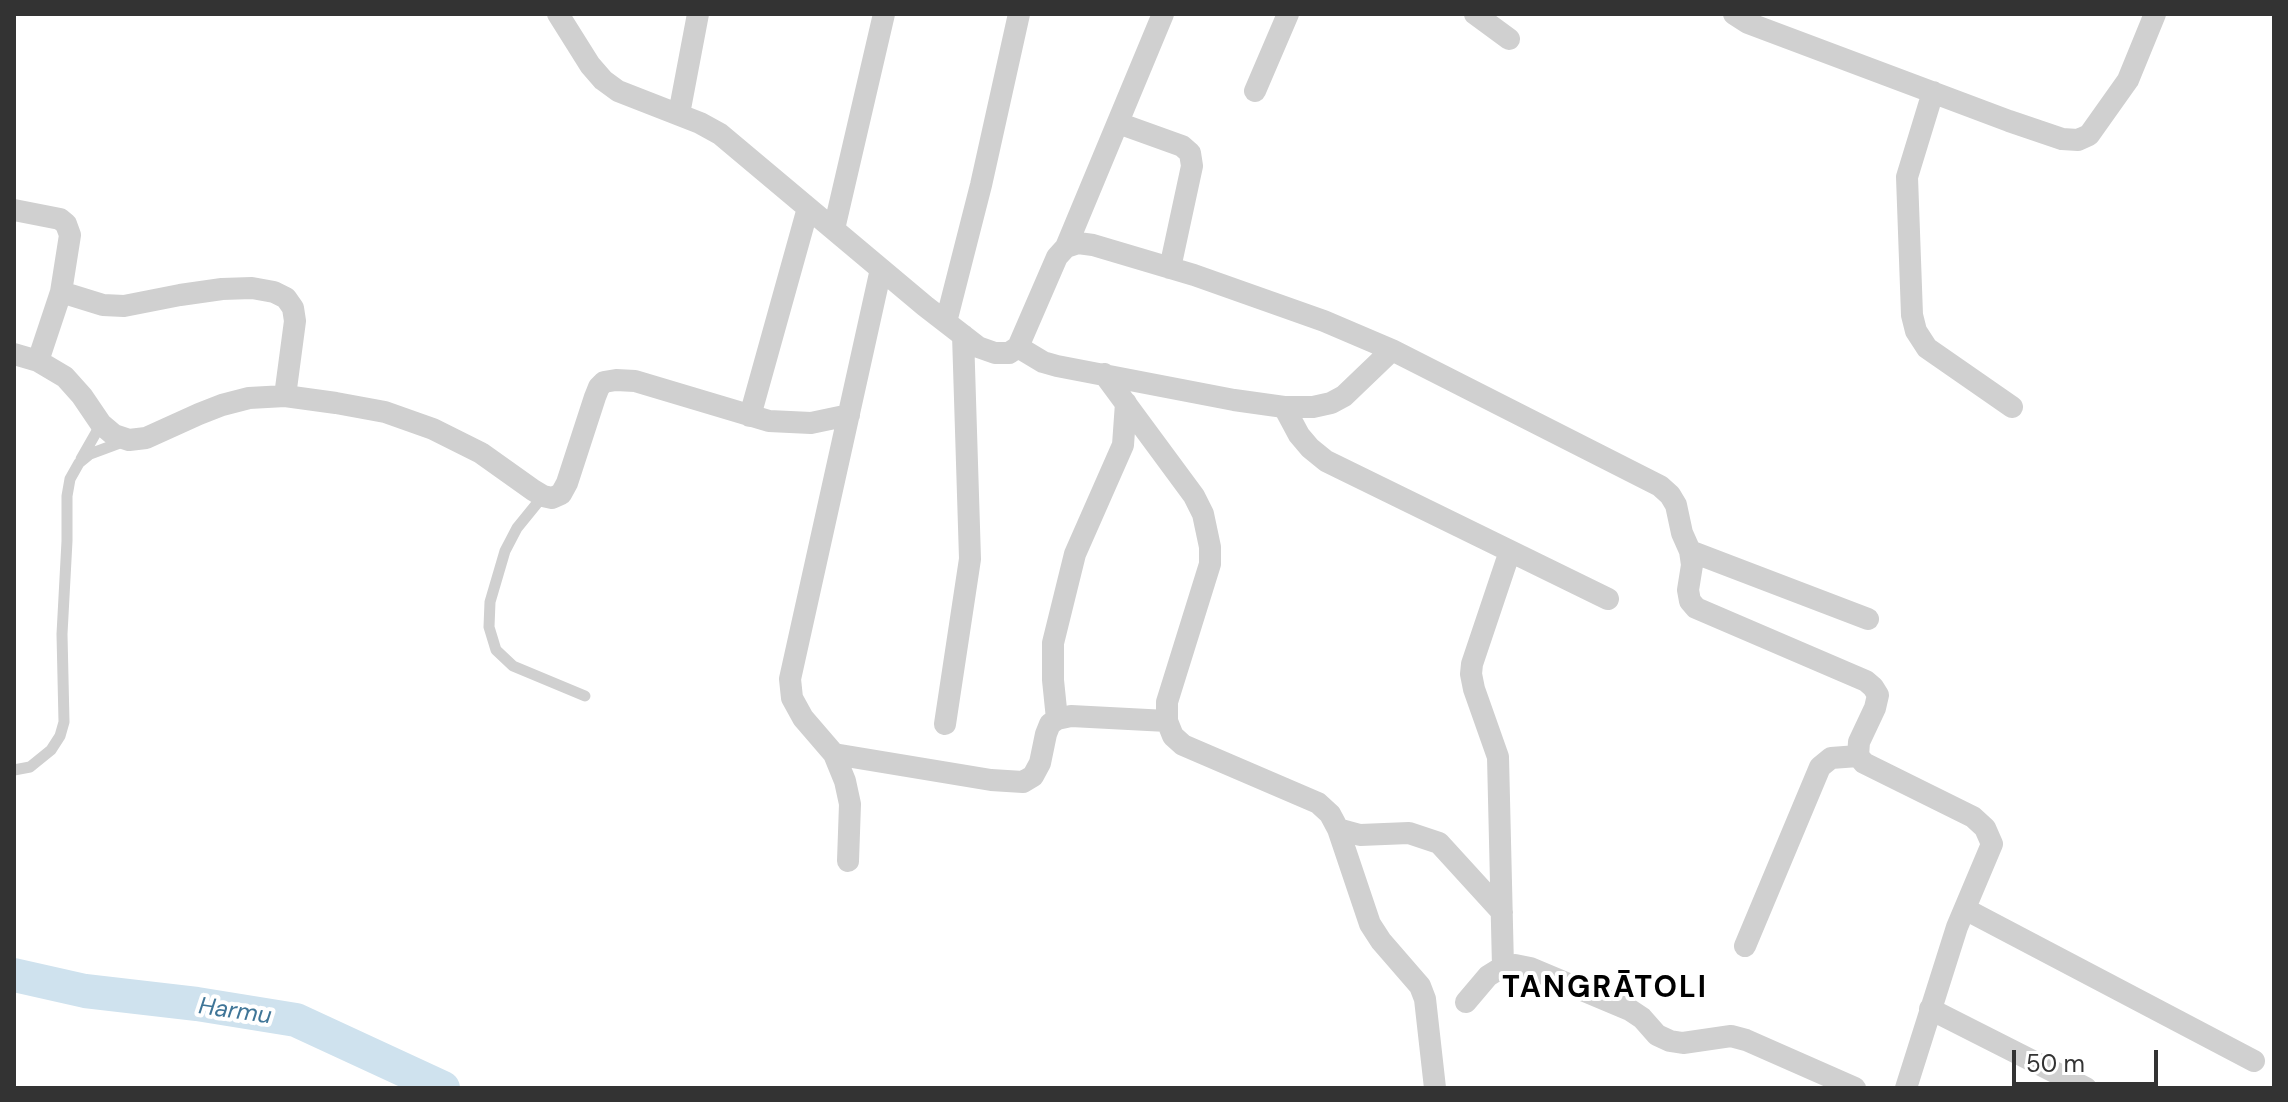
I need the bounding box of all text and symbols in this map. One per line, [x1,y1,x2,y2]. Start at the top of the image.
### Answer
district label: TANGRĀTOLI [1502,971,1708,1007]
water label: Harmu [197,993,273,1031]
scale bar [2016,1034,2162,1084]
text: 50 m [2026,1048,2085,1079]

